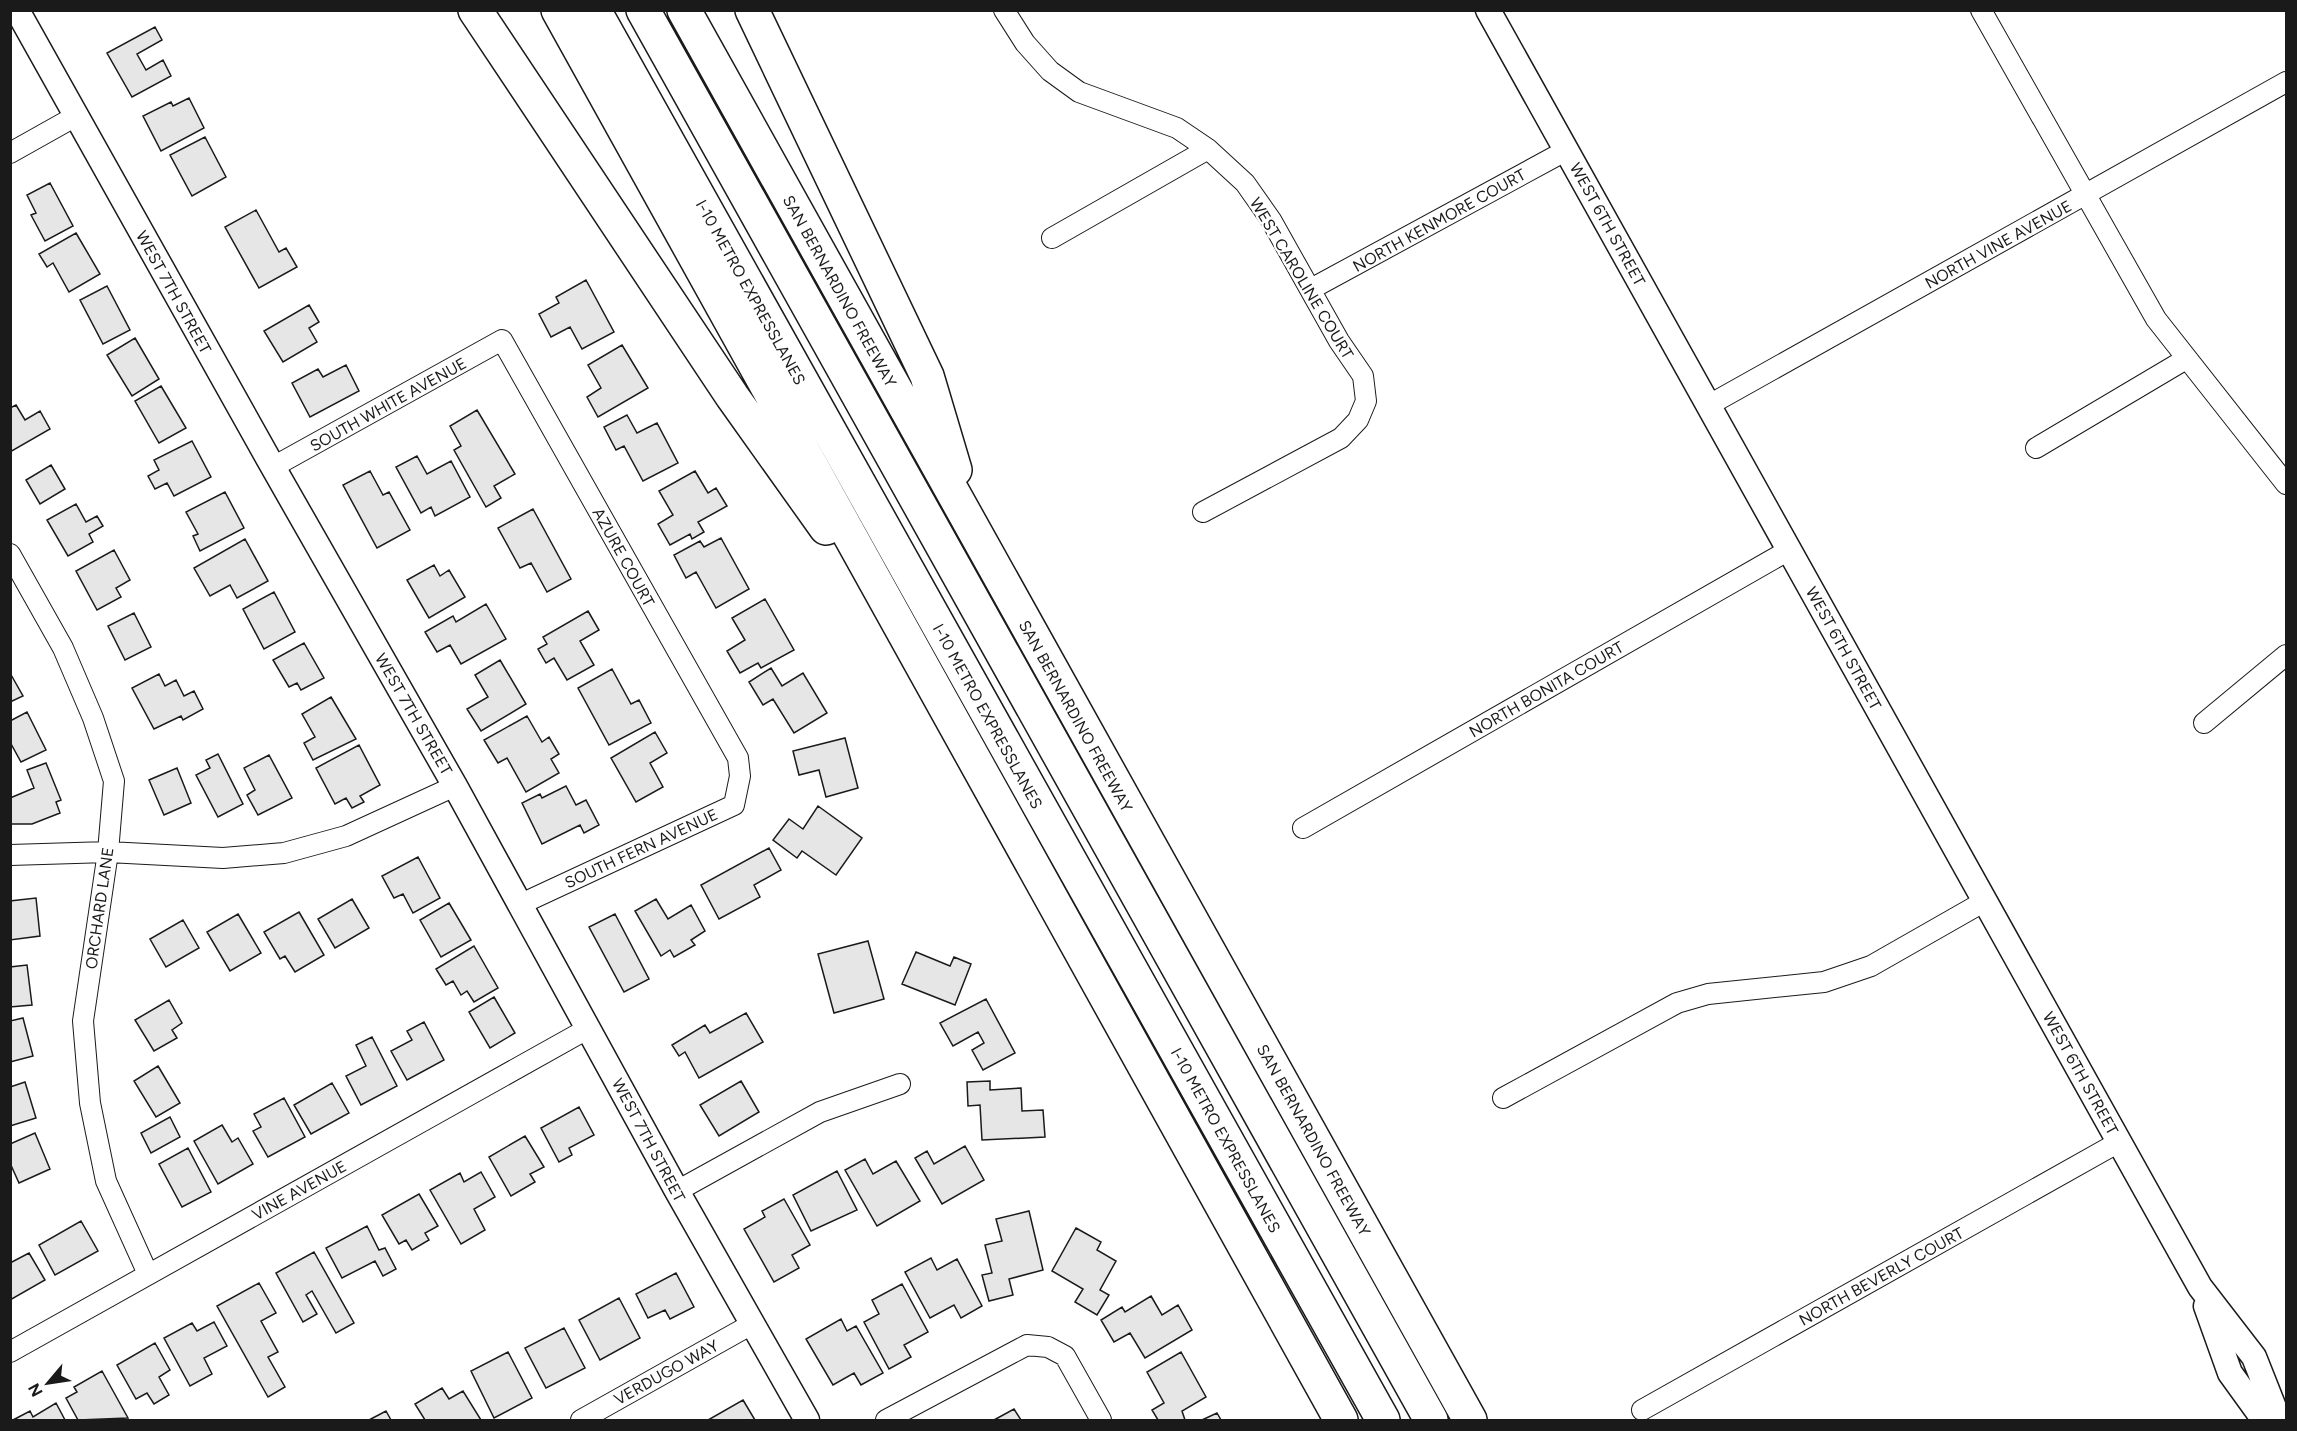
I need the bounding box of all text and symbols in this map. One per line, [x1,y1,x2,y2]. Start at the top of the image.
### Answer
street label: WEST 6TH STREET [1566,159,1649,289]
street label: NORTH KENMORE COURT [1350,165,1529,276]
street label: SAN BERNARDINO FREEWAY [779,192,900,391]
street label: WEST CAROLINE COURT [1246,194,1357,362]
street label: I-10 METRO EXPRESSLANES [692,196,810,388]
street label: NORTH VINE AVENUE [1922,196,2075,293]
street label: WEST 7TH STREET [132,228,215,357]
street label: SOUTH WHITE AVENUE [307,353,470,455]
street label: AZURE COURT [589,505,659,610]
street label: WEST 6TH STREET [1802,583,1885,713]
street label: SAN BERNARDINO FREEWAY [1015,617,1136,816]
street label: I-10 METRO EXPRESSLANES [929,620,1047,812]
street label: NORTH BONITA COURT [1466,637,1627,741]
street label: WEST 7TH STREET [371,650,456,779]
street label: SOUTH FERN AVENUE [562,805,721,892]
street label: ORCHARD LANE [82,846,117,970]
street label: WEST 6TH STREET [2039,1008,2122,1138]
street label: SAN BERNARDINO FREEWAY [1253,1041,1374,1240]
street label: I-10 METRO EXPRESSLANES [1167,1044,1285,1236]
street label: WEST 7TH STREET [608,1075,689,1205]
street label: VINE AVENUE [249,1157,350,1224]
street label: NORTH BEVERLY COURT [1796,1223,1967,1330]
street label: VERDUGO WAY [611,1336,722,1409]
north arrow [18,1353,78,1413]
text: N [24,1380,47,1400]

